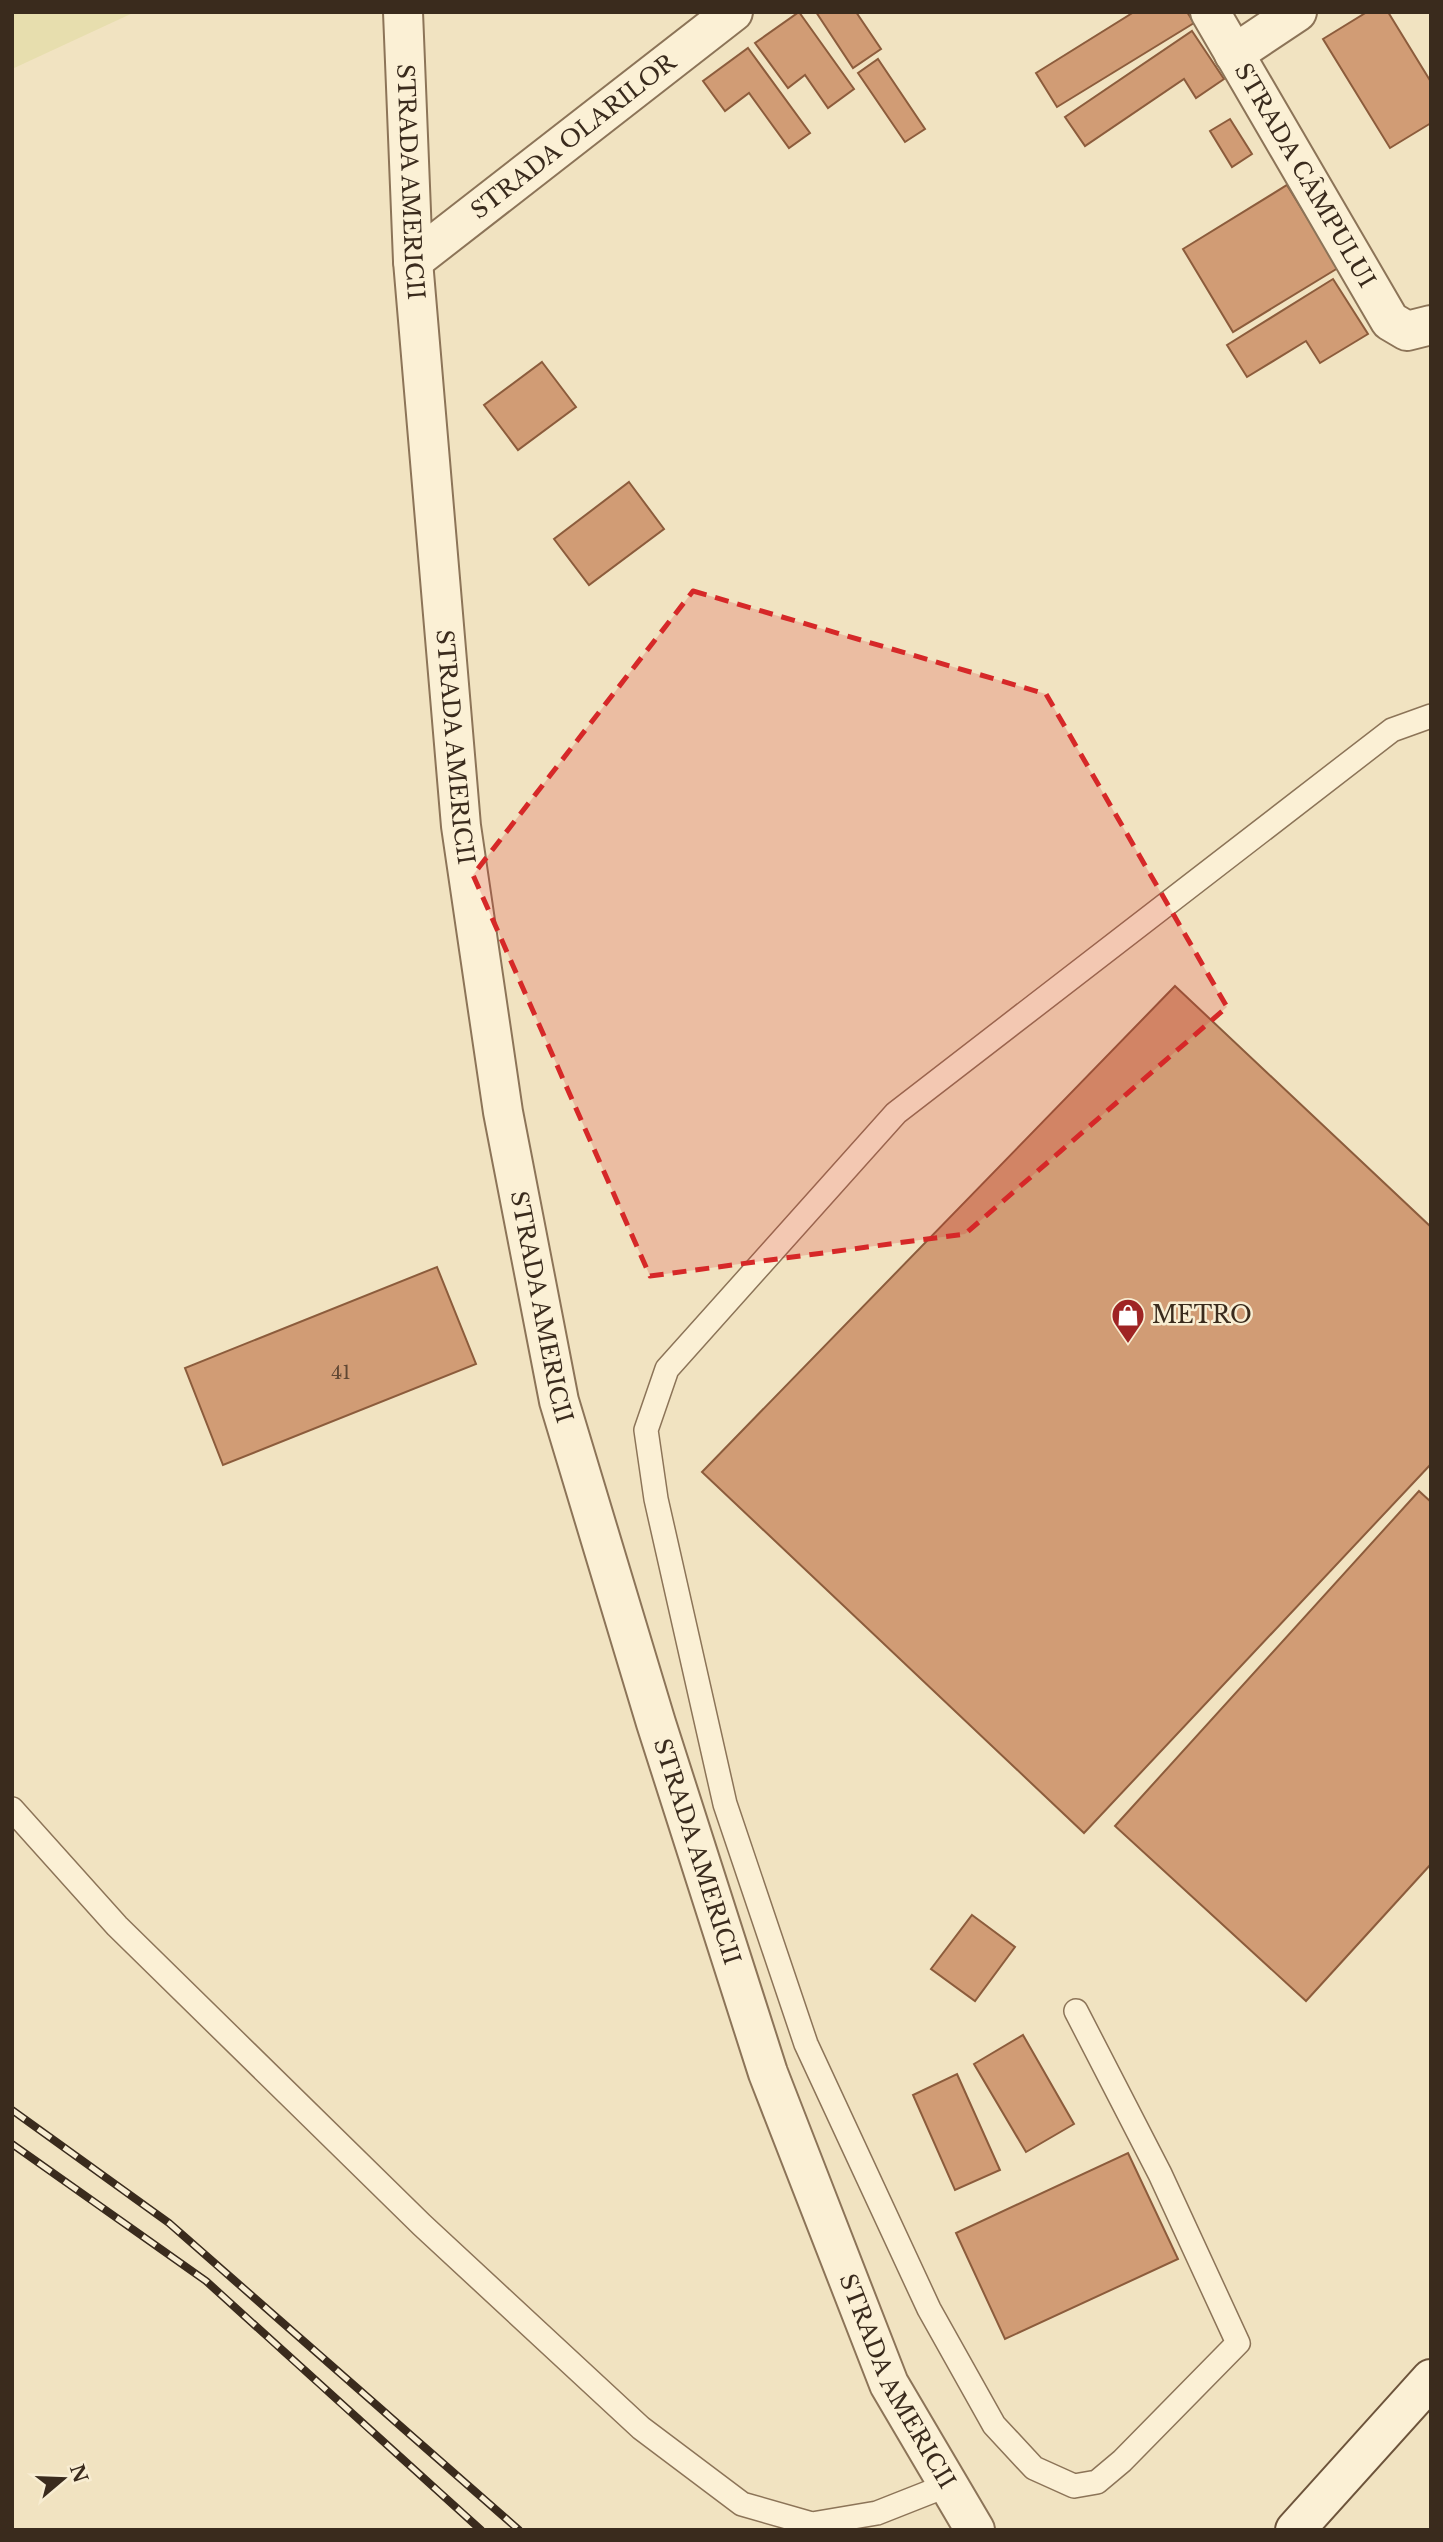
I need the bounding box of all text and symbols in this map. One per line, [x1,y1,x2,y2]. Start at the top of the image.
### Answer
street label: STRADA OLARILOR [465,47,682,225]
street label: STRADA CÂMPULUI [1229,58,1381,292]
street label: STRADA AMERICII [391,63,430,301]
street label: STRADA AMERICII [430,628,480,866]
street label: STRADA AMERICII [505,1189,579,1426]
shop icon: METRO [1109,1296,1147,1345]
place label: METRO [1152,1301,1252,1329]
house number: 41 [331,1361,351,1384]
street label: STRADA AMERICII [648,1735,746,1968]
street label: STRADA AMERICII [834,2270,961,2493]
north arrow [28,2444,98,2514]
text: N [65,2461,92,2486]

